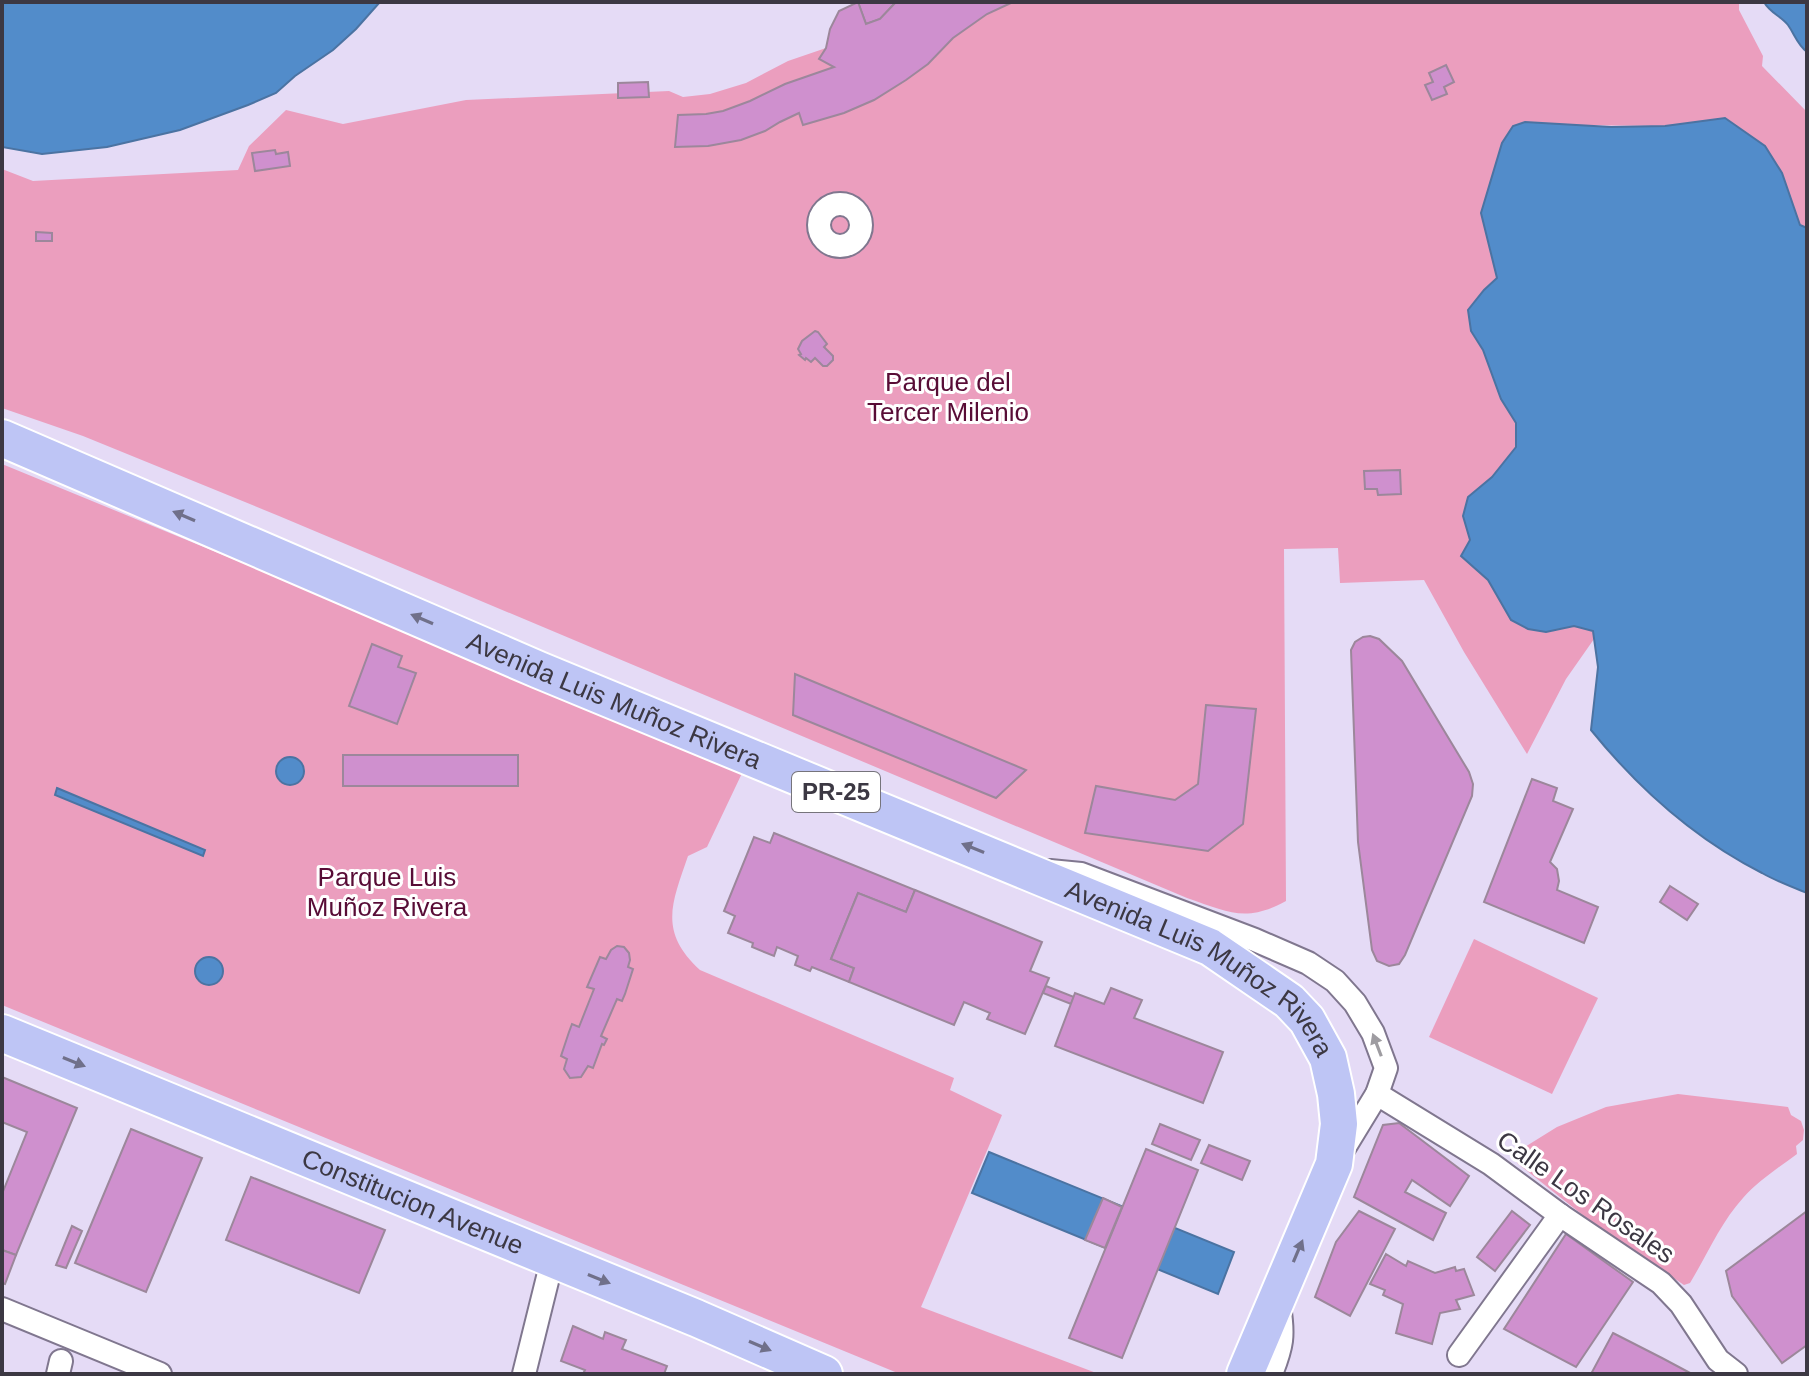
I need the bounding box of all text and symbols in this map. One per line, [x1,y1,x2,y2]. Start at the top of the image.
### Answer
park label: Parque del Tercer Milenio [867,367,1029,427]
one-way arrow [172,509,196,523]
one-way arrow [410,613,434,626]
street label: Avenida Luis Muñoz Rivera [462,626,766,775]
road number: PR-25 [792,772,880,812]
one-way arrow [961,841,985,854]
park label: Parque Luis Muñoz Rivera [307,862,468,922]
street label: Avenida Luis Muñoz Rivera [1061,874,1339,1062]
one-way arrow [1370,1033,1383,1057]
one-way arrow [62,1056,86,1069]
street label: Calle Los Rosales [1492,1125,1680,1269]
street label: Constitucion Avenue [298,1143,528,1261]
one-way arrow [1291,1239,1304,1263]
one-way arrow [587,1273,611,1286]
one-way arrow [748,1340,772,1353]

